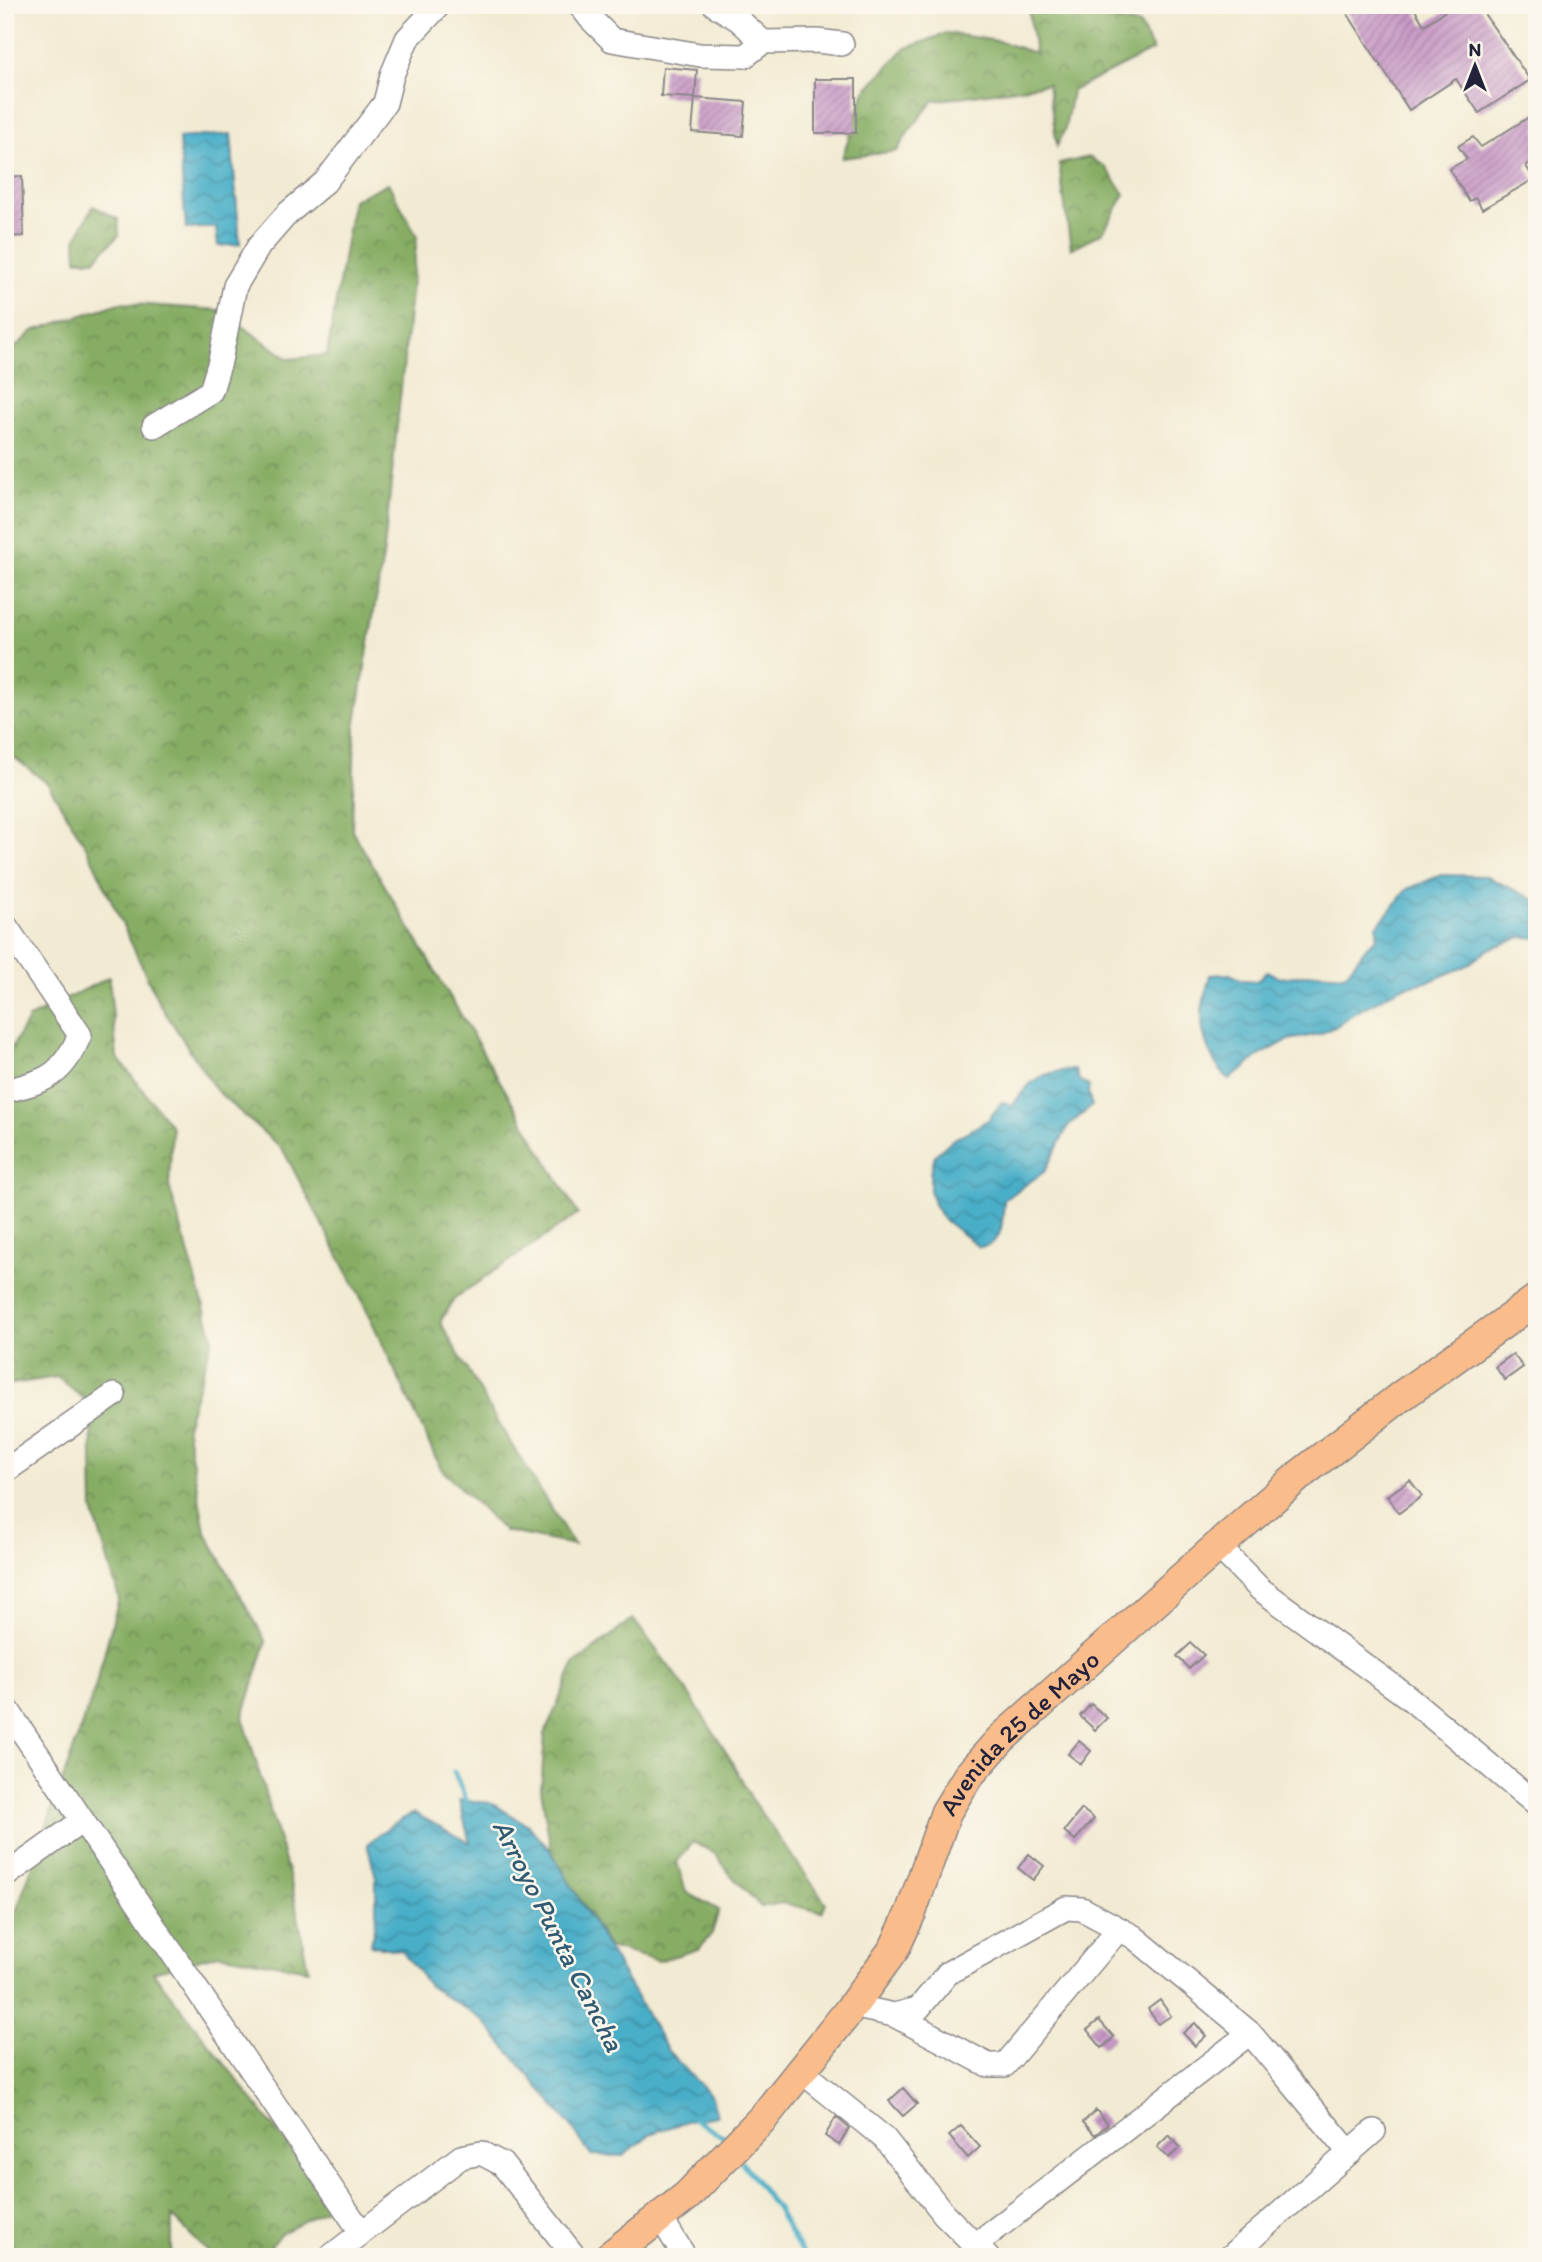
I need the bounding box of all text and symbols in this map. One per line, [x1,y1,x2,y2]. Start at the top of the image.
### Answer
north arrow [1440,32,1510,102]
text: N [1469,38,1481,61]
street label: Avenida 25 de Mayo [932,1643,1106,1821]
water label: Arroyo Punta Cancha [486,1813,632,2057]

